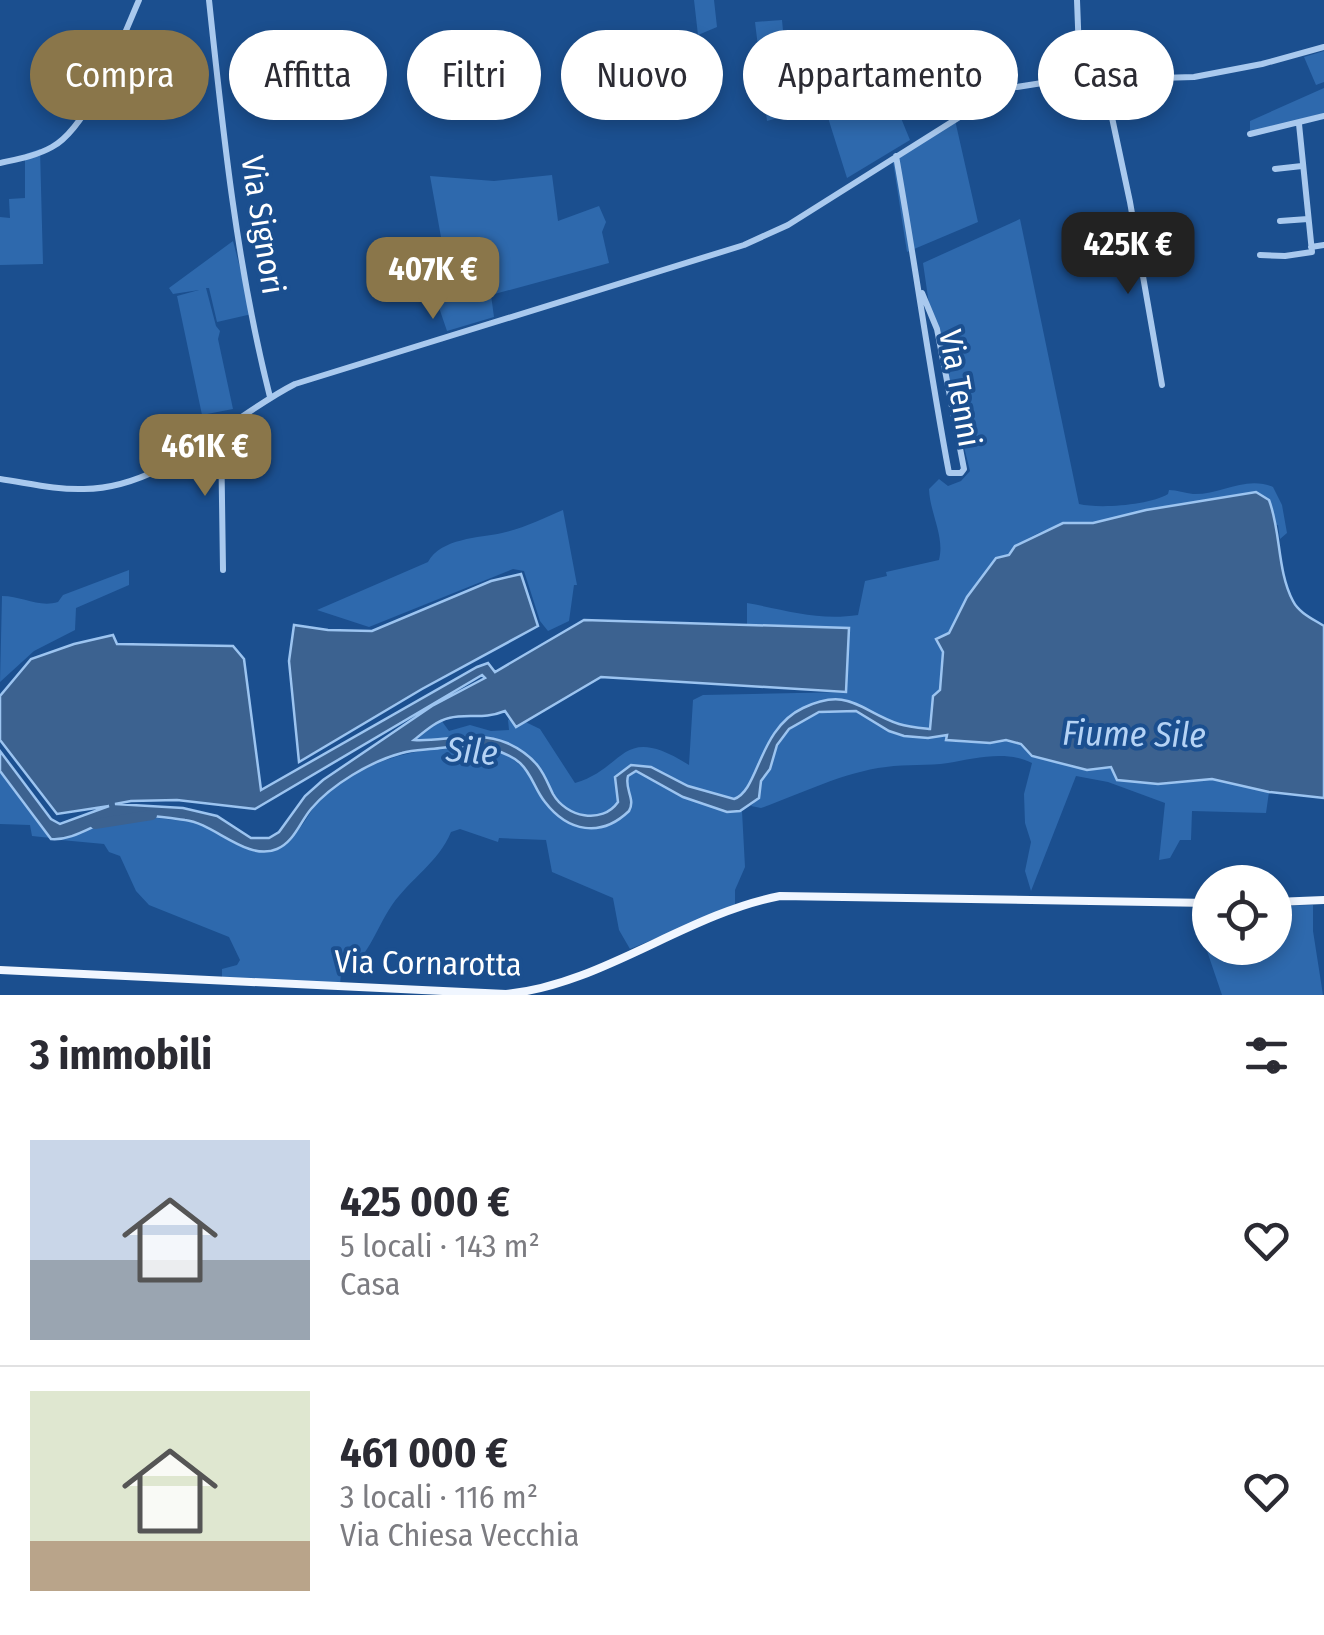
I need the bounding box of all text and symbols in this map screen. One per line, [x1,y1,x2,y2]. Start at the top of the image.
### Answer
chip: Compra [30,30,209,120]
chip: Affitta [229,30,387,120]
chip: Filtri [407,30,541,120]
chip: Nuovo [561,30,723,120]
chip: Appartamento [743,30,1018,120]
chip: Casa [1038,30,1174,120]
street label: Via Signori [233,153,293,297]
pin: 425K € [1047,212,1209,297]
text: 425K € [1083,225,1173,263]
pin: 407K € [352,237,514,322]
text: 407K € [388,250,478,288]
street label: Via Tenni [931,326,989,450]
pin: 461K € [124,414,286,499]
text: 461K € [161,427,249,465]
water label: Fiume Sile [1062,712,1206,756]
water label: Sile [444,728,499,774]
map controls [1192,865,1292,965]
button: locate [1192,865,1292,965]
street label: Via Cornarotta [334,942,522,984]
icon: filters [1239,1028,1294,1083]
text: 3 immobili [30,1030,212,1080]
text: 425 000 € [340,1177,510,1227]
icon: home [110,1180,230,1300]
icon: heart [1239,1213,1294,1268]
text: 5 locali · 143 m² [340,1227,540,1265]
text: Casa [340,1265,401,1303]
text: 461 000 € [340,1428,508,1478]
icon: home [110,1431,230,1551]
icon: heart [1239,1464,1294,1519]
text: 3 locali · 116 m² [340,1478,538,1516]
text: Via Chiesa Vecchia [340,1516,580,1554]

